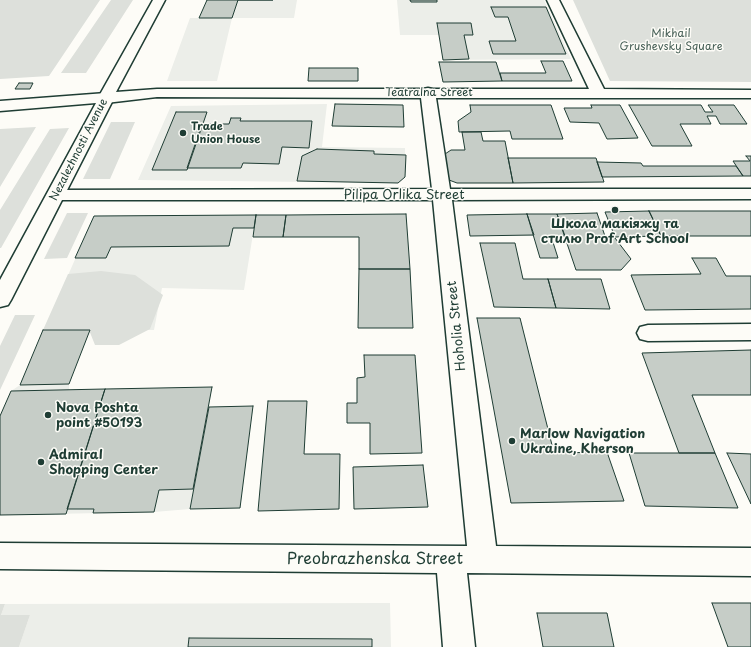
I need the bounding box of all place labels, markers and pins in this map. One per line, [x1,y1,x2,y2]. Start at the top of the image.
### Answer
place label: Trade Union House [191,120,260,146]
marker: Trade Union House [178,128,188,138]
marker: Школа макіяжу та стилю Prof Art School [610,205,620,215]
place label: Школа макіяжу та стилю Prof Art School [541,216,689,247]
place label: Nova Poshta point #50193 [56,400,142,431]
marker: Nova Poshta point #50193 [43,410,53,420]
place label: Marlow Navigation Ukraine, Kherson [520,426,645,457]
marker: Marlow Navigation Ukraine, Kherson [507,436,517,446]
place label: Admiral Shopping Center [49,447,158,478]
marker: Admiral Shopping Center [36,457,46,467]

